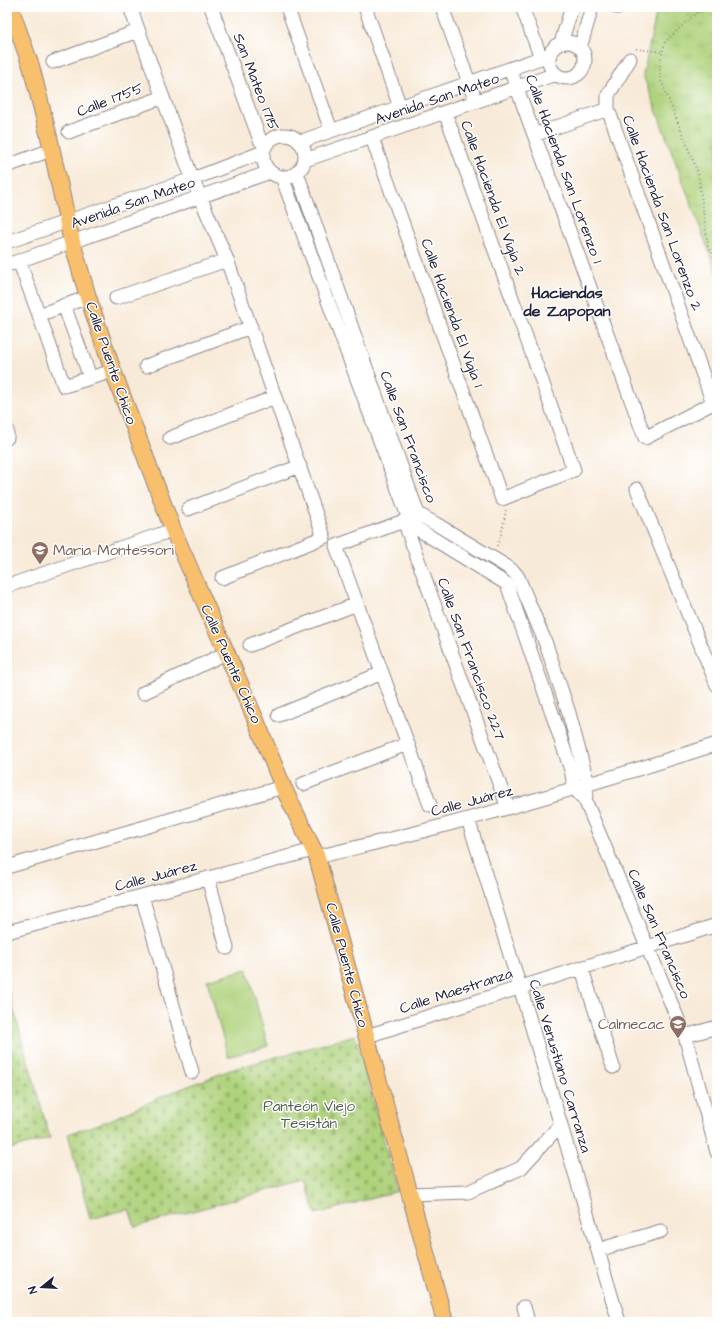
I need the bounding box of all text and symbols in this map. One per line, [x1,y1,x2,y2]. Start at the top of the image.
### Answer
street label: San Mateo 1715 [228,30,284,134]
street label: Avenida San Mateo [372,68,502,130]
street label: Calle Hacienda San Lorenzo 1 [520,72,608,267]
street label: Calle 1755 [74,78,147,122]
street label: Calle Hacienda San Lorenzo 2 [617,112,707,314]
street label: Calle Hacienda El Vigía 2 [454,118,531,279]
street label: Avenida San Mateo [68,172,198,234]
street label: Calle Hacienda El Vigía 1 [414,236,489,391]
district label: Haciendas de Zapopan [523,282,610,322]
street label: Calle Puente Chico [80,299,142,428]
street label: Calle San Francisco [374,368,442,506]
school or university icon: Maria Montessori [30,540,50,565]
place label: Maria Montessori [53,540,175,561]
street label: Calle San Francisco 227 [432,575,510,743]
street label: Calle Puente Chico [195,601,267,727]
street label: Calle Juárez [429,780,516,822]
street label: Calle Juárez [113,855,200,897]
street label: Calle San Francisco [622,866,696,1003]
street label: Calle Puente Chico [320,900,374,1030]
street label: Calle Maestranza [397,963,515,1019]
street label: Calle Venustiano Carranza [524,977,596,1156]
place label: Calmecac [598,1014,665,1035]
school or university icon: Calmecac [668,1014,688,1039]
park label: Panteón Viejo Tesistán [263,1096,355,1134]
north arrow [22,1267,62,1307]
text: N [25,1284,41,1296]

